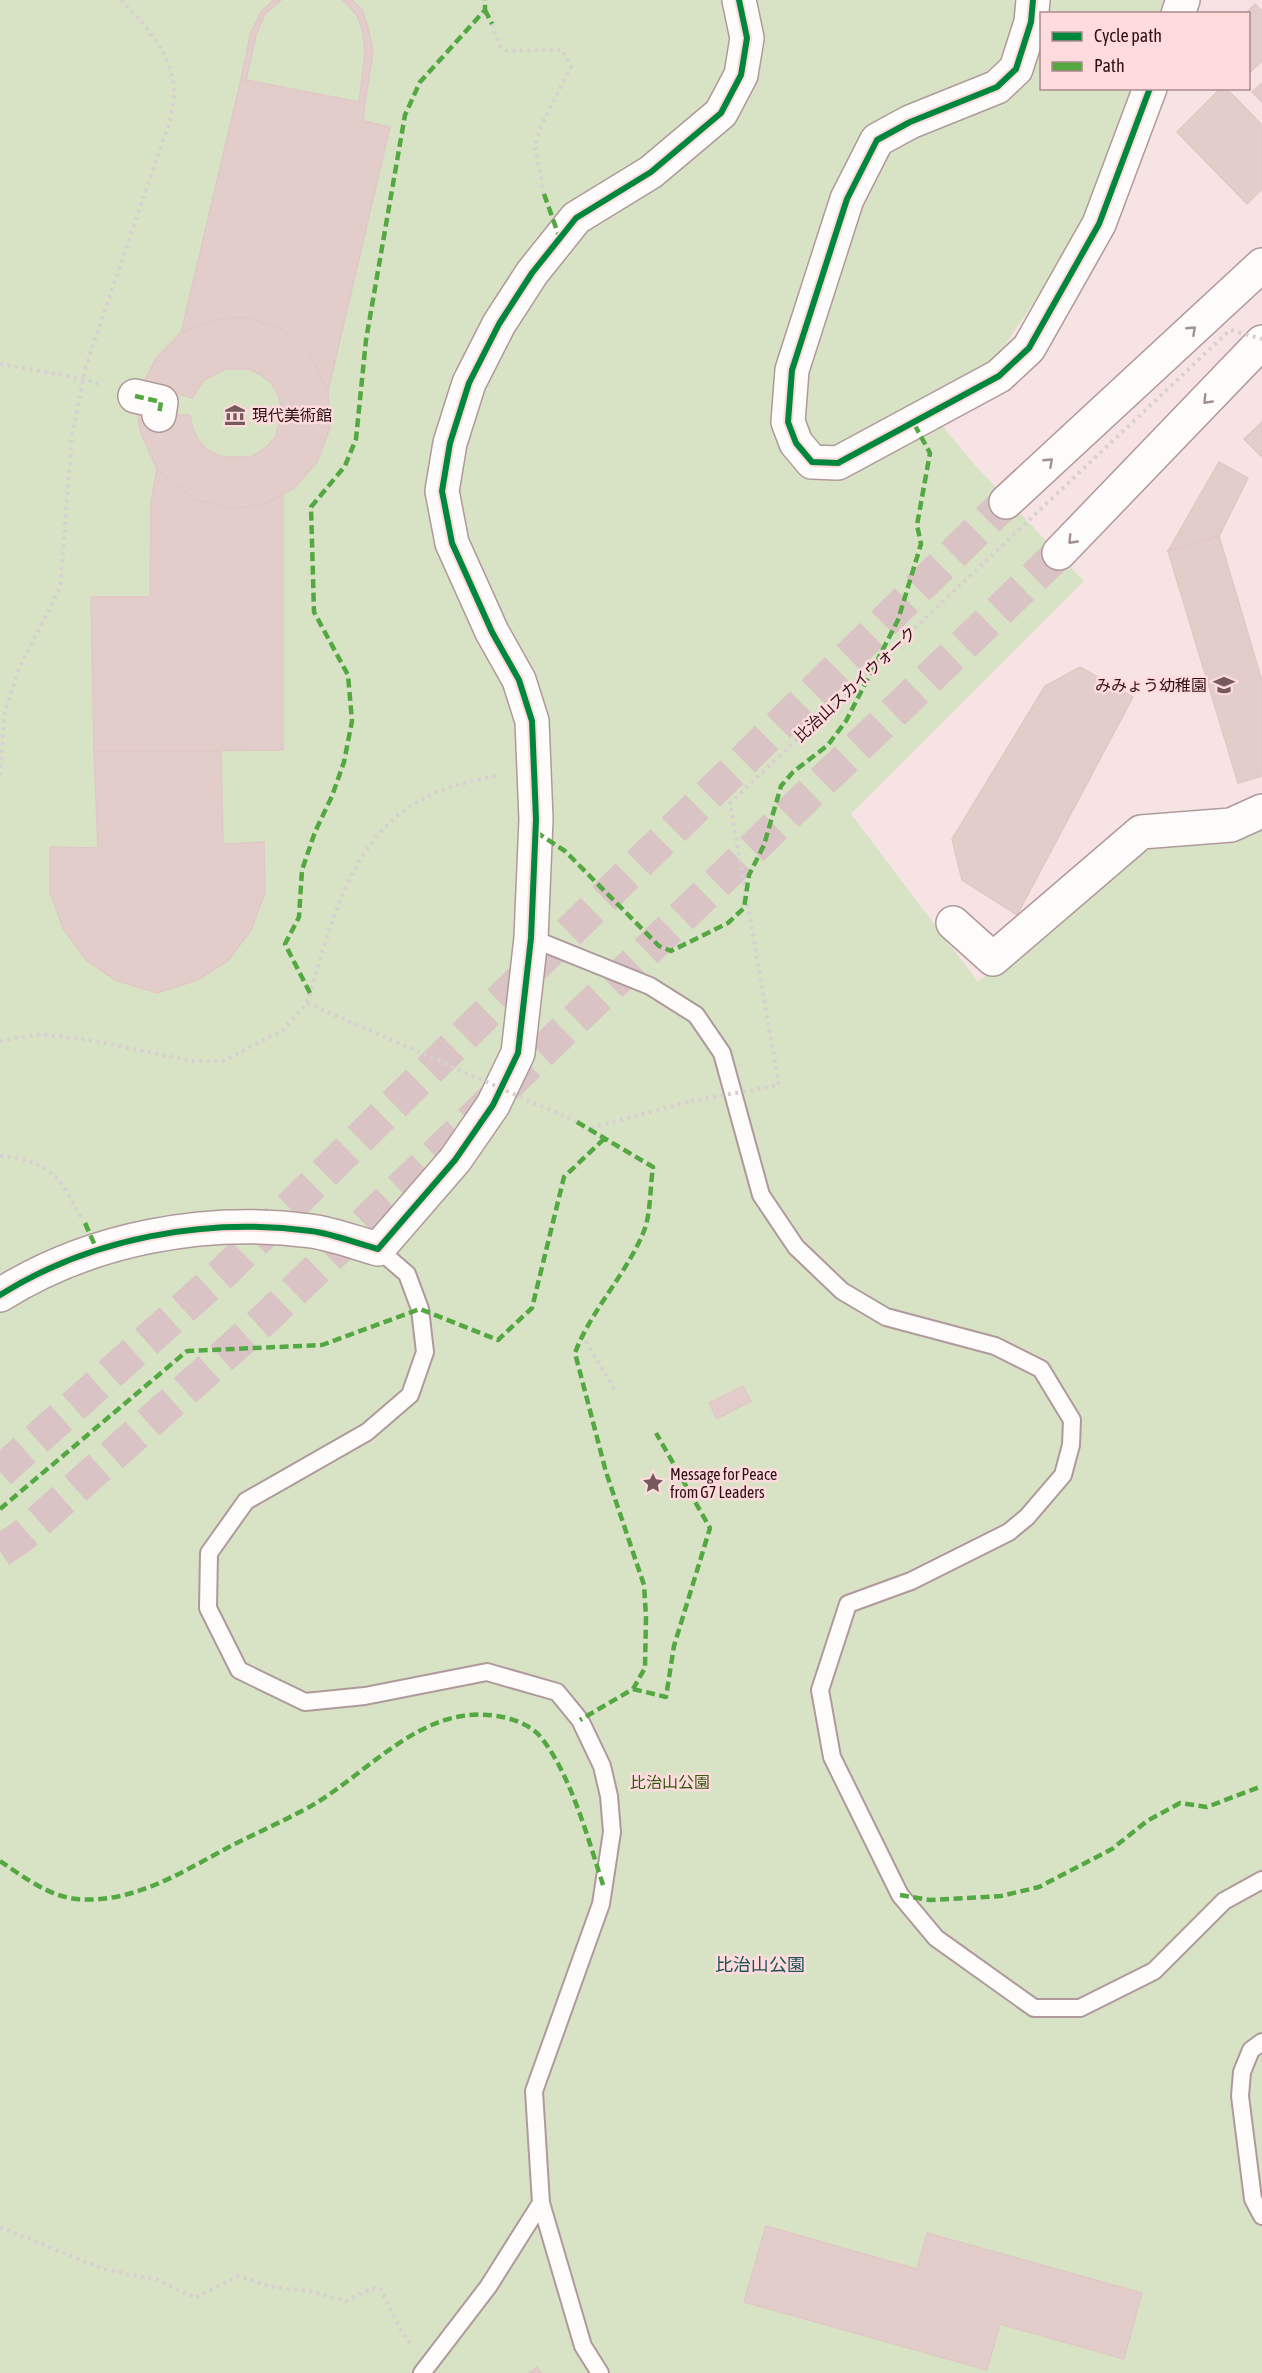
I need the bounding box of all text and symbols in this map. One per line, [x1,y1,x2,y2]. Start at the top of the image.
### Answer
legend [1040,12,1250,90]
text: Cycle path [1094,25,1162,46]
text: Path [1094,55,1125,76]
one-way arrow [1185,326,1195,337]
one-way arrow [1203,393,1214,403]
museum icon: 現代美術館 [223,403,247,427]
place label: 現代美術館 [252,406,332,424]
one-way arrow [1041,459,1052,470]
one-way arrow [1068,533,1079,544]
street label: 比治山スカイウォーク [790,623,920,745]
school or university icon: みみょう幼稚園 [1212,673,1236,697]
place label: みみょう幼稚園 [1095,676,1207,694]
place label: Message for Peace from G7 Leaders [670,1465,777,1501]
place icon: Message for Peace from G7 Leaders [641,1471,665,1495]
park label: 比治山公園 [630,1773,710,1791]
district label: 比治山公園 [715,1954,805,1975]

